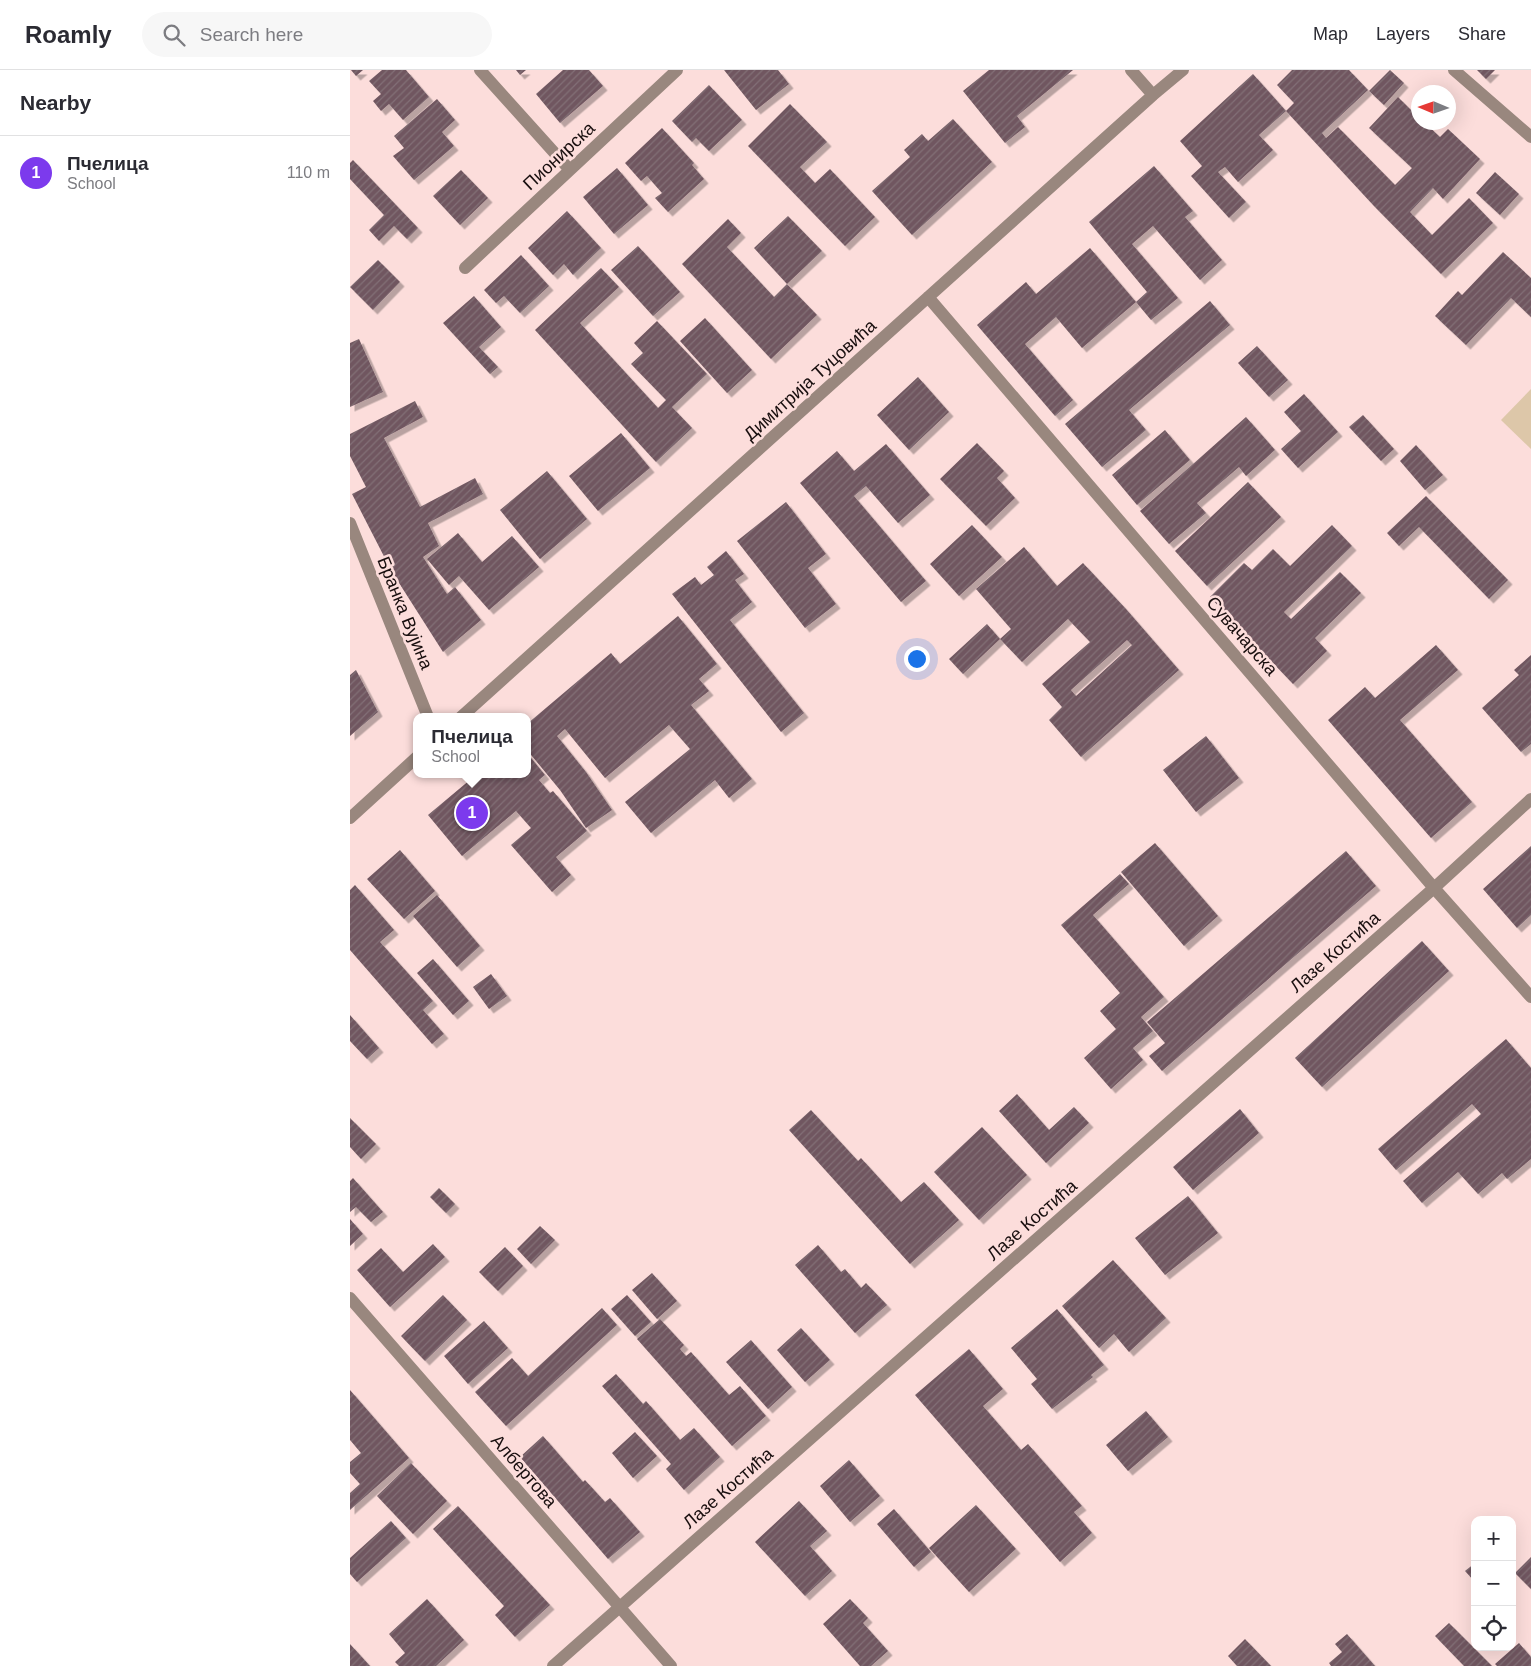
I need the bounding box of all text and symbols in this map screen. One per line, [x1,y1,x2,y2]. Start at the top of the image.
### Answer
search box [142,12,492,57]
text: Roamly [25,21,112,48]
icon: search [160,21,188,49]
text: Search here [200,24,303,45]
text: Map [1313,24,1348,44]
text: Layers [1376,24,1430,44]
text: Share [1458,24,1506,44]
north arrow [1411,85,1456,130]
text: Nearby [20,91,91,114]
street label: Пионирска [519,117,600,194]
text: Пчелица [67,153,148,174]
text: 1 [32,164,40,181]
text: 110 m [287,164,330,181]
text: School [67,175,116,192]
street label: Димитрија Туцовића [740,315,881,445]
street label: Бранка Вујина [373,554,437,673]
street label: Сувачарска [1202,593,1282,680]
your location [904,646,930,672]
popup [413,713,531,778]
text: Пчелица [431,726,513,747]
text: School [431,748,480,765]
pin: 1 [456,794,488,832]
street label: Лазе Костића [1286,907,1385,996]
street label: Лазе Костића [983,1175,1082,1264]
street label: Албертова [487,1431,562,1512]
street label: Лазе Костића [679,1443,778,1532]
map controls [1471,1516,1516,1651]
button: + [1471,1516,1516,1561]
button: − [1471,1561,1516,1606]
button: locate [1471,1606,1516,1651]

